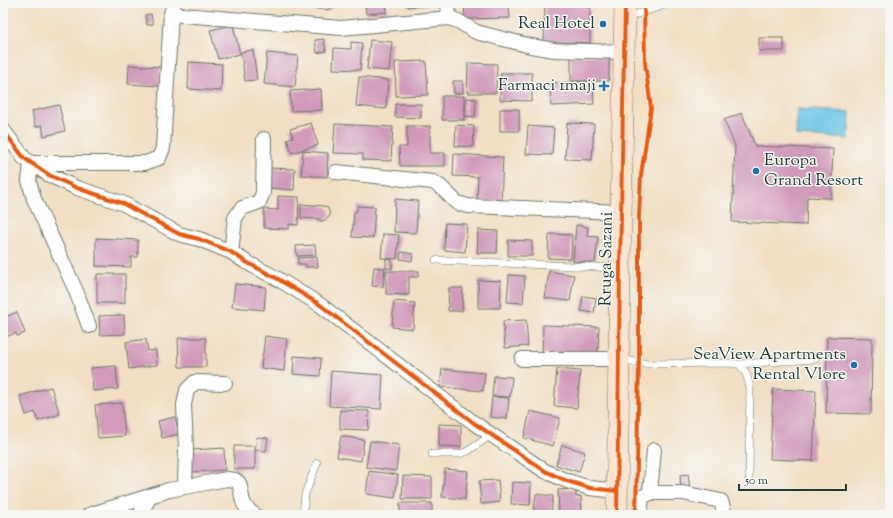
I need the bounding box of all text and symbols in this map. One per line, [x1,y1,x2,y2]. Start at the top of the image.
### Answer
place label: Real Hotel [518,12,595,36]
marker: Real Hotel [598,19,608,29]
place label: Farmaci 1maji [498,74,596,98]
marker: Farmaci 1maji [599,81,609,91]
place label: Europa Grand Resort [764,149,863,193]
marker: Europa Grand Resort [751,166,761,176]
street label: Rruga Sazani [594,211,620,307]
place label: SeaView Apartments Rental Vlore [693,343,846,387]
marker: SeaView Apartments Rental Vlore [849,360,859,370]
scale bar [739,466,846,492]
text: 50 m [744,472,768,490]

